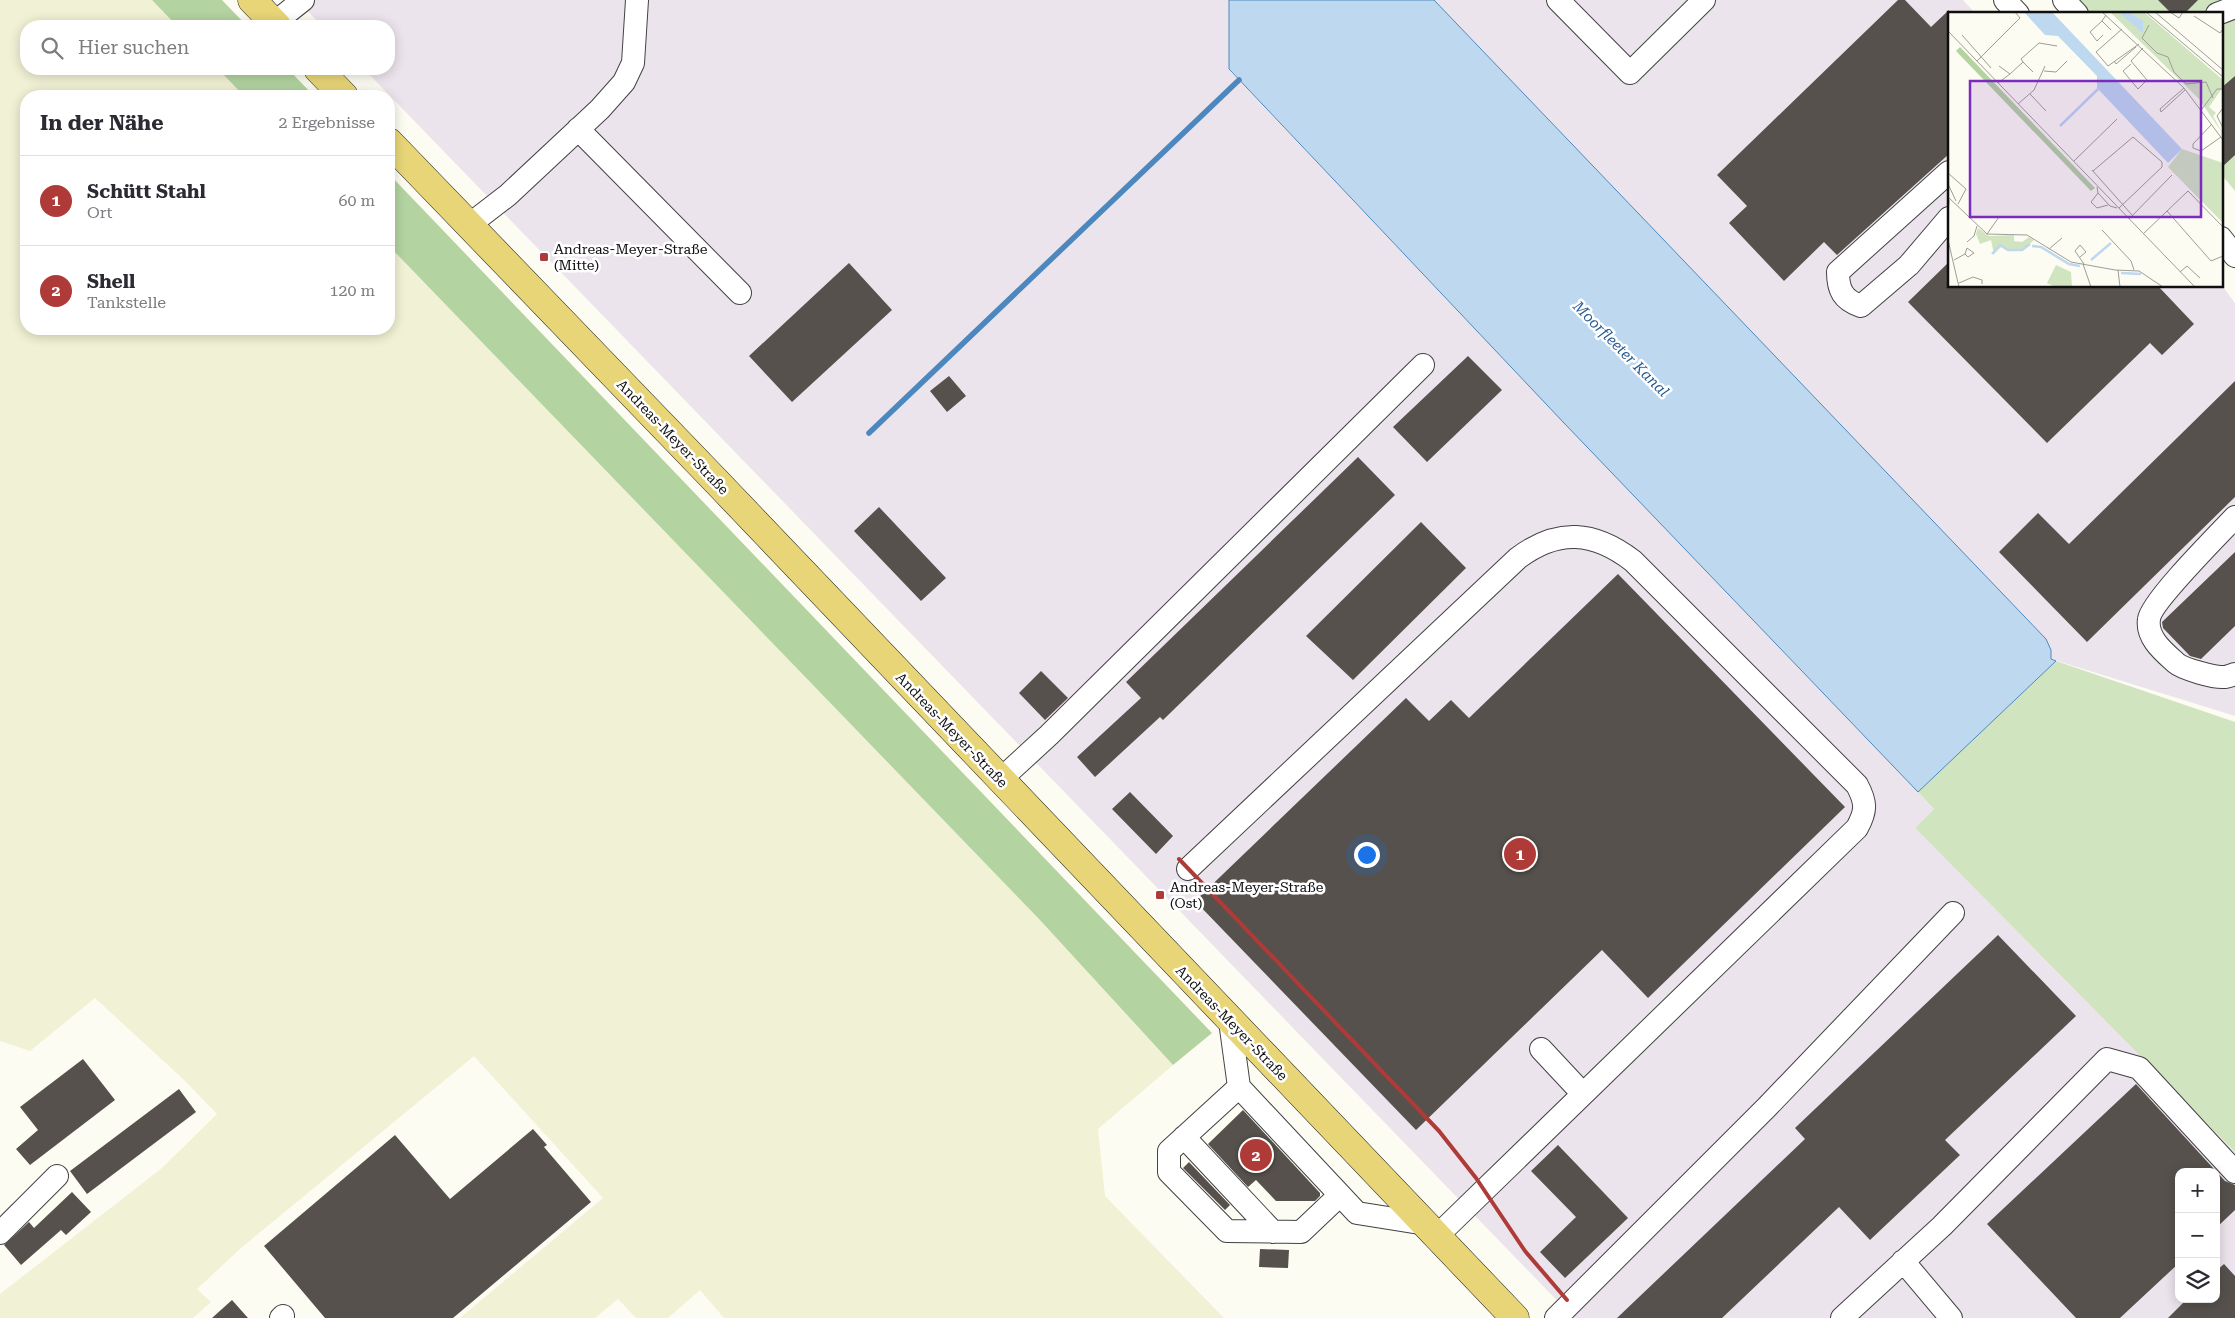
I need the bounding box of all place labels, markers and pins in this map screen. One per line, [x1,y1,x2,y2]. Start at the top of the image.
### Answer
place label: Andreas-Meyer-Straße (Mitte) [554,241,708,273]
marker: Andreas-Meyer-Straße (Mitte) [538,251,550,263]
pin: 1 [1504,835,1536,873]
place label: Andreas-Meyer-Straße (Ost) [1170,879,1324,911]
marker: Andreas-Meyer-Straße (Ost) [1154,889,1166,901]
pin: 2 [1240,1136,1272,1174]

